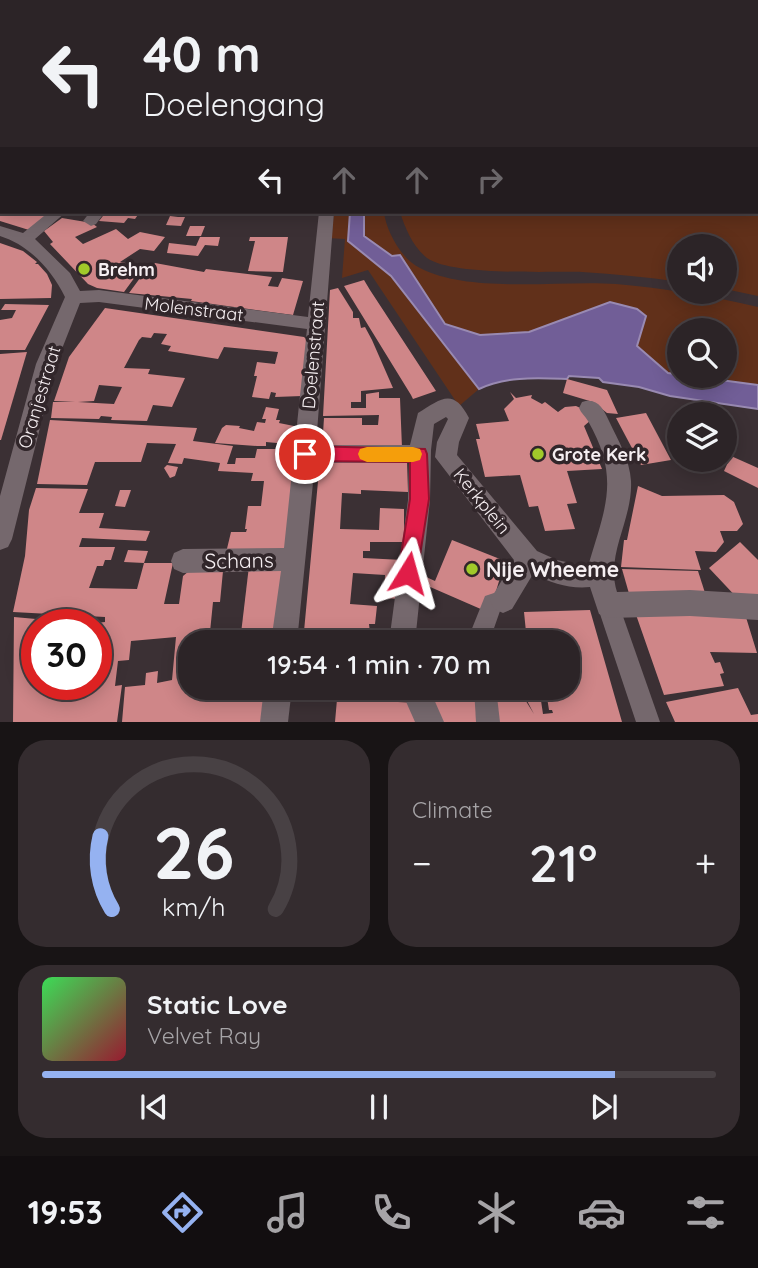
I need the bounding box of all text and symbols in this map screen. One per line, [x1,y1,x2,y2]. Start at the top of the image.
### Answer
text: 40 m [143,23,261,84]
icon: left [28,28,119,119]
text: Doelengang [143,84,325,124]
icon: left [252,161,290,199]
icon: ahead [325,161,363,199]
icon: ahead [398,161,436,199]
icon: right [471,161,509,199]
map controls [667,234,737,472]
button: sound [667,234,737,304]
place label: Brehm [98,258,155,281]
marker: Brehm [76,261,92,277]
street label: Molenstraat [143,292,245,326]
street label: Doelenstraat [297,300,329,410]
button: search [667,318,737,388]
street label: Oranjestraat [12,343,66,451]
button: layers [667,402,737,472]
pin [275,424,335,484]
icon: arrive [286,435,324,473]
place label: Grote Kerk [552,443,646,466]
marker: Grote Kerk [530,446,546,462]
street label: Kerkplein [449,464,515,538]
position arrow [371,536,445,610]
street label: Schans [204,546,274,574]
place label: Nije Wheeme [486,556,619,582]
marker: Nije Wheeme [464,561,480,577]
speed limit sign: 30 [21,609,112,700]
text: 19:54 · 1 min · 70 m [267,648,491,681]
text: Climate [412,795,493,824]
text: 26 [153,807,235,898]
text: 21° [529,830,597,895]
text: − [412,839,432,887]
text: + [695,839,716,887]
text: km/h [162,891,226,922]
text: Static Love [147,988,288,1021]
text: Velvet Ray [147,1021,261,1050]
icon: previous [135,1088,173,1126]
icon: pause [360,1088,398,1126]
icon: next [585,1088,623,1126]
icon: directions [158,1188,207,1237]
icon: music [263,1188,312,1237]
icon: phone [367,1188,416,1237]
icon: climate [472,1188,521,1237]
icon: car [577,1188,626,1237]
icon: filters [681,1188,730,1237]
text: 19:53 [28,1192,103,1232]

